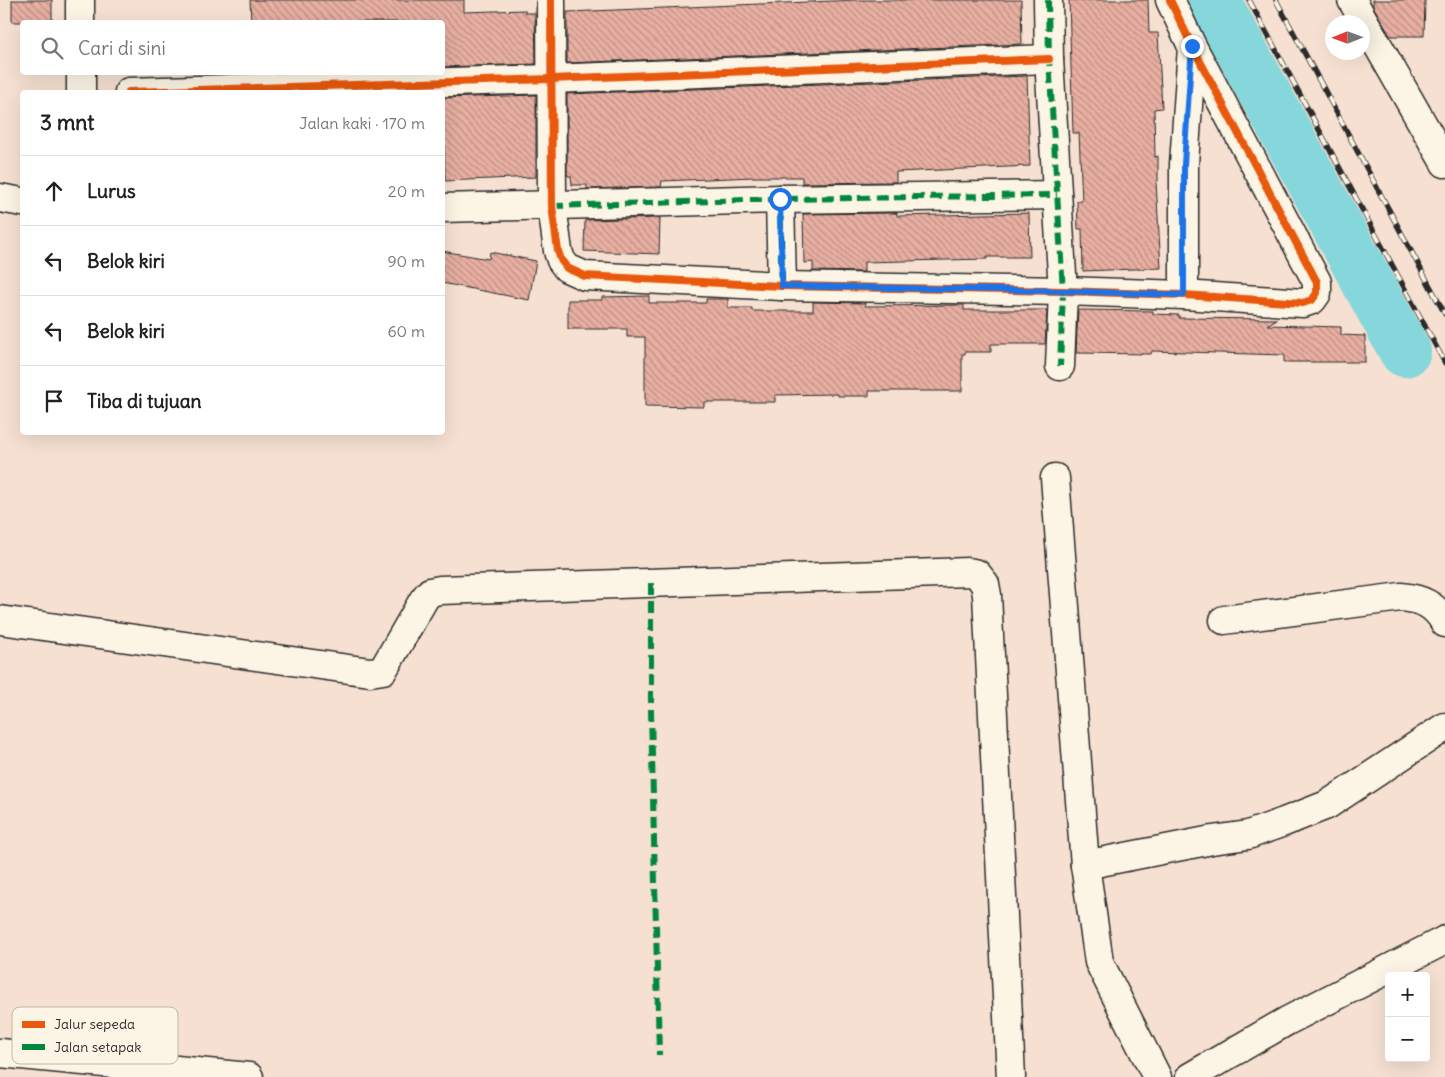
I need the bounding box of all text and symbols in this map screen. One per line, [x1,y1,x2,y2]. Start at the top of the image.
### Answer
north arrow [1325,15,1370,60]
search box [20,20,445,75]
icon: search [38,34,66,62]
route end [1181,35,1204,58]
text: Cari di sini [78,36,166,60]
text: 3 mnt [40,109,94,136]
text: Jalan kaki · 170 m [299,113,425,133]
icon: ahead [40,177,68,205]
text: Lurus [87,179,136,203]
text: 20 m [388,181,425,201]
route start [769,188,792,211]
icon: left [40,247,68,275]
text: Belok kiri [87,249,165,273]
text: 90 m [387,251,425,271]
icon: left [40,317,68,345]
text: Belok kiri [87,319,165,343]
text: 60 m [387,321,425,341]
icon: arrive [40,387,68,415]
text: Tiba di tujuan [87,389,202,413]
map controls [1385,972,1430,1062]
button: + [1385,972,1430,1017]
legend [12,1007,178,1064]
text: Jalur sepeda [54,1015,135,1033]
button: − [1385,1017,1430,1062]
text: Jalan setapak [54,1038,141,1056]

